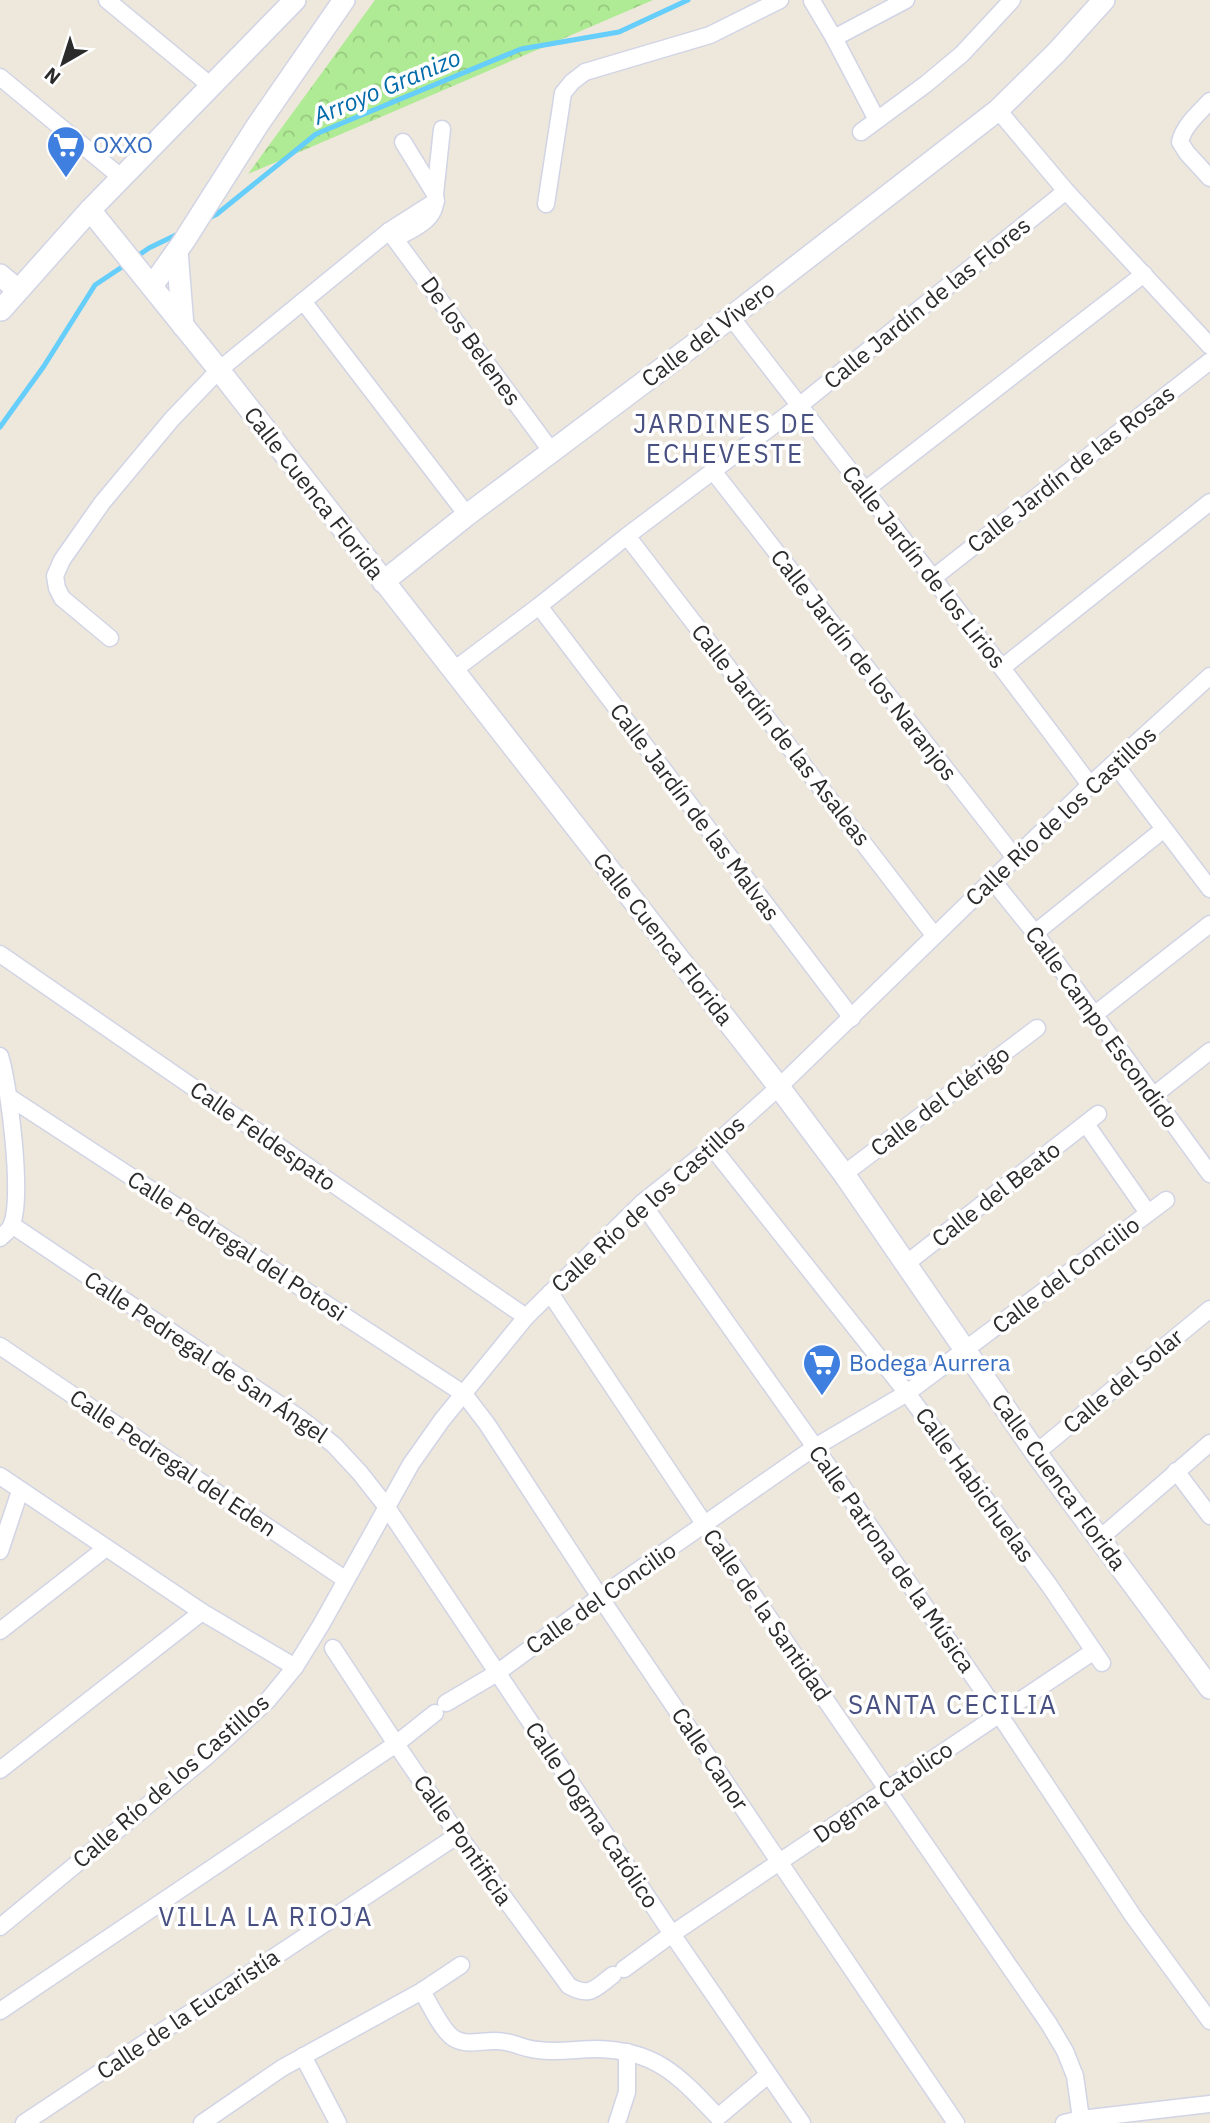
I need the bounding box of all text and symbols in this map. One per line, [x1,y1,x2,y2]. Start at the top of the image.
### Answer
north arrow [28,28,98,98]
water label: Arroyo Granizo [307,41,465,132]
text: N [39,63,65,90]
supermarket icon: OXXO [45,124,87,179]
place label: OXXO [93,129,153,159]
street label: Calle Jardín de las Flores [817,210,1036,395]
street label: De los Belenes [415,270,529,411]
street label: Calle del Vivero [635,273,780,393]
street label: Calle Jardín de las Rosas [961,378,1180,559]
street label: Calle Cuenca Florida [238,400,392,585]
district label: JARDINES DE ECHEVESTE [633,406,817,470]
street label: Calle Jardín de los Lirios [836,459,1013,674]
street label: Calle Jardín de los Naranjos [765,542,965,786]
street label: Calle Jardín de las Asaleas [686,617,878,852]
street label: Calle Jardín de las Malvas [604,697,788,926]
street label: Calle Río de los Castillos [958,719,1162,912]
street label: Calle Cuenca Florida [587,846,741,1031]
street label: Calle Campo Escondido [1019,919,1186,1133]
street label: Calle del Clérigo [864,1038,1015,1162]
street label: Calle Feldespato [185,1074,343,1197]
street label: Calle Río de los Castillos [544,1108,751,1298]
street label: Calle del Beato [925,1134,1066,1253]
street label: Calle Pedregal del Potosi [122,1163,353,1327]
street label: Calle del Concilio [986,1209,1145,1339]
street label: Calle Pedregal de San Ángel [79,1263,334,1449]
street label: Calle del Solar [1056,1321,1189,1439]
supermarket icon: Bodega Aurrera [801,1342,843,1397]
place label: Bodega Aurrera [849,1347,1010,1377]
street label: Calle Pedregal del Eden [64,1382,283,1543]
street label: Calle Cuenca Florida [986,1387,1134,1576]
street label: Calle Habichuelas [909,1401,1042,1568]
street label: Calle Patrona de la Música [803,1439,983,1678]
street label: Calle de la Santidad [697,1522,839,1707]
street label: Calle del Concilio [519,1534,682,1660]
street label: Calle Río de los Castillos [66,1687,275,1874]
district label: SANTA CECILIA [848,1687,1058,1721]
street label: Calle Canor [665,1701,757,1816]
street label: Calle Dogma Católico [519,1715,667,1914]
street label: Dogma Catolico [807,1733,958,1849]
street label: Calle Pontificia [408,1768,520,1911]
district label: VILLA LA RIOJA [159,1899,373,1933]
street label: Calle de la Eucaristía [90,1941,285,2085]

